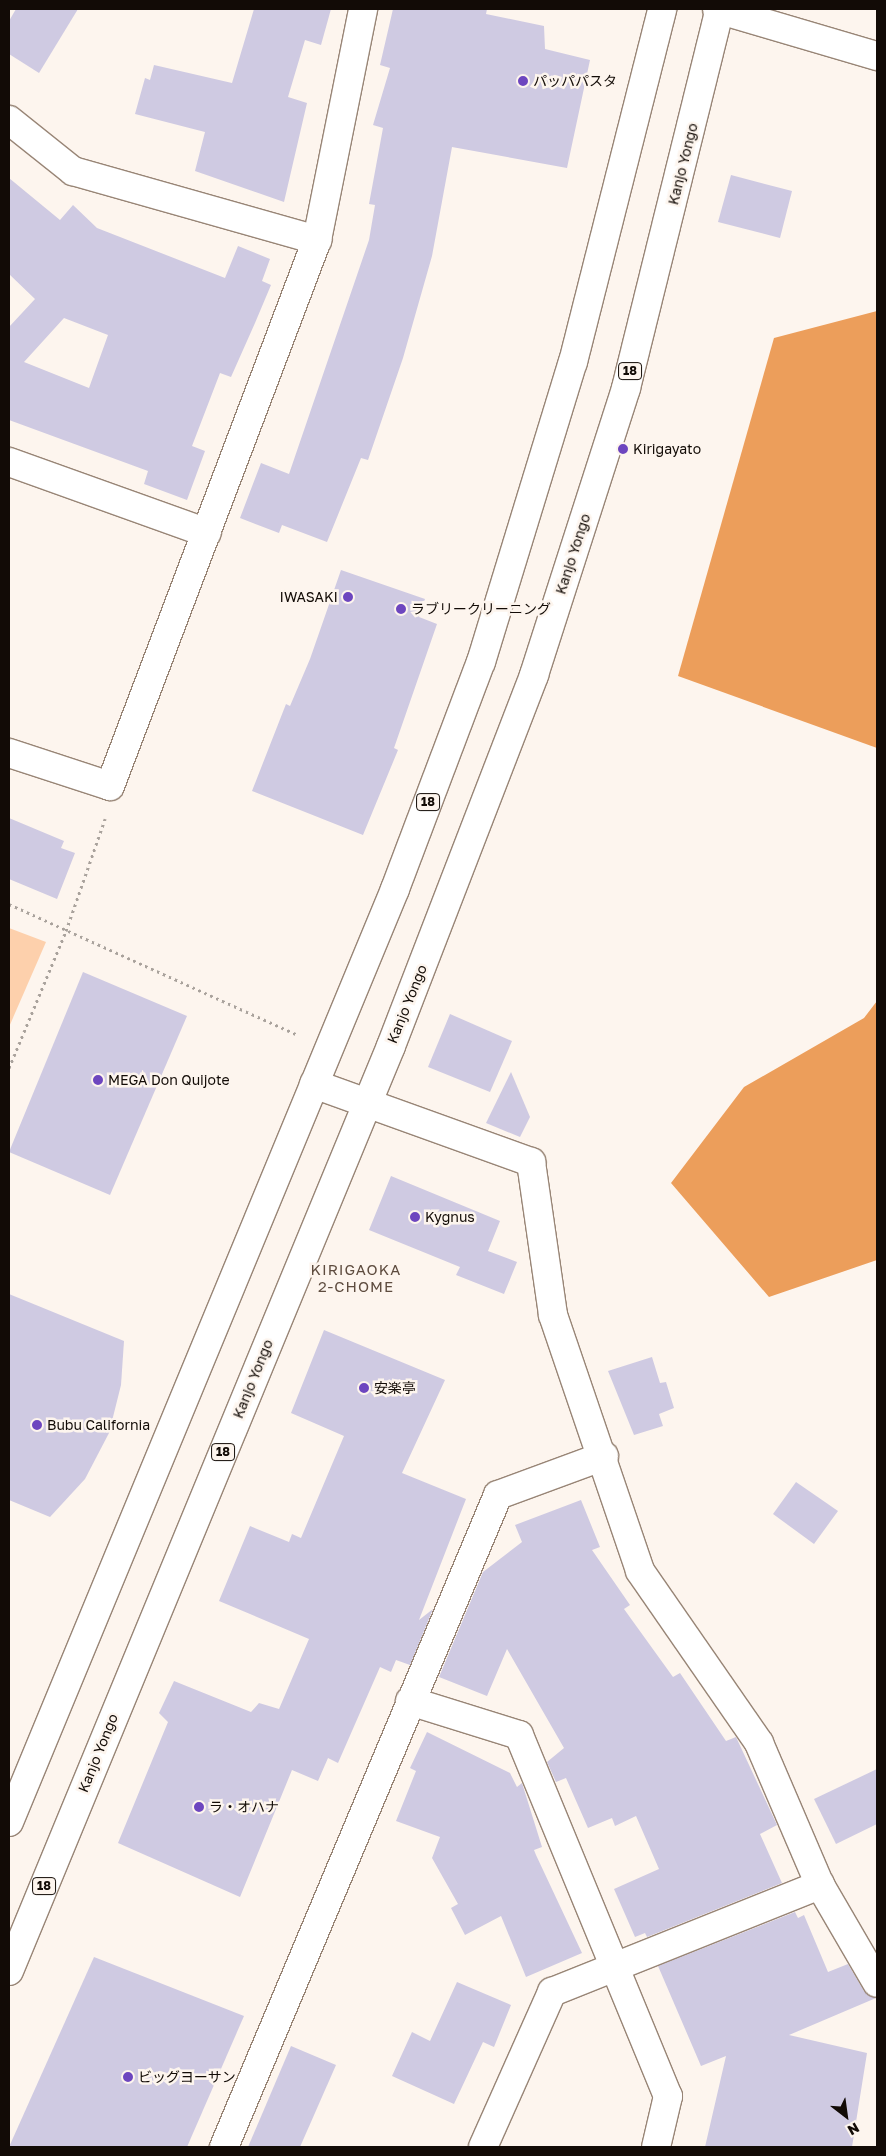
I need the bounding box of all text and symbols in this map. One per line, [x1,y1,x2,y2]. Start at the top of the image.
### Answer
place label: パッパパスタ [533,73,617,89]
marker: パッパパスタ [517,75,529,87]
street label: Kanjo Yongo [665,121,701,207]
road number: 18 [618,362,642,381]
place label: Kirigayato [633,441,701,457]
marker: Kirigayato [617,443,629,455]
street label: Kanjo Yongo [552,512,594,596]
place label: IWASAKI [280,589,338,605]
marker: IWASAKI [342,591,354,603]
place label: ラブリークリーニング [411,601,551,617]
marker: ラブリークリーニング [395,603,407,615]
road number: 18 [416,792,440,812]
street label: Kanjo Yongo [384,962,430,1046]
place label: MEGA Don Quijote [108,1072,230,1088]
marker: MEGA Don Quijote [92,1074,104,1086]
place label: Kygnus [425,1209,475,1225]
marker: Kygnus [409,1211,421,1223]
district label: KIRIGAOKA 2-CHOME [309,1260,403,1295]
street label: Kanjo Yongo [230,1337,276,1421]
place label: 安楽亭 [374,1380,416,1396]
marker: 安楽亭 [358,1382,370,1394]
place label: Bubu California [47,1417,150,1433]
marker: Bubu California [31,1419,43,1431]
road number: 18 [210,1442,236,1461]
street label: Kanjo Yongo [75,1711,121,1795]
place label: ラ・オハナ [209,1799,279,1815]
marker: ラ・オハナ [193,1801,205,1813]
road number: 18 [32,1876,56,1895]
place label: ビッグヨーサン [138,2069,236,2085]
marker: ビッグヨーサン [122,2071,134,2083]
north arrow [821,2091,871,2141]
text: N [845,2119,863,2139]

